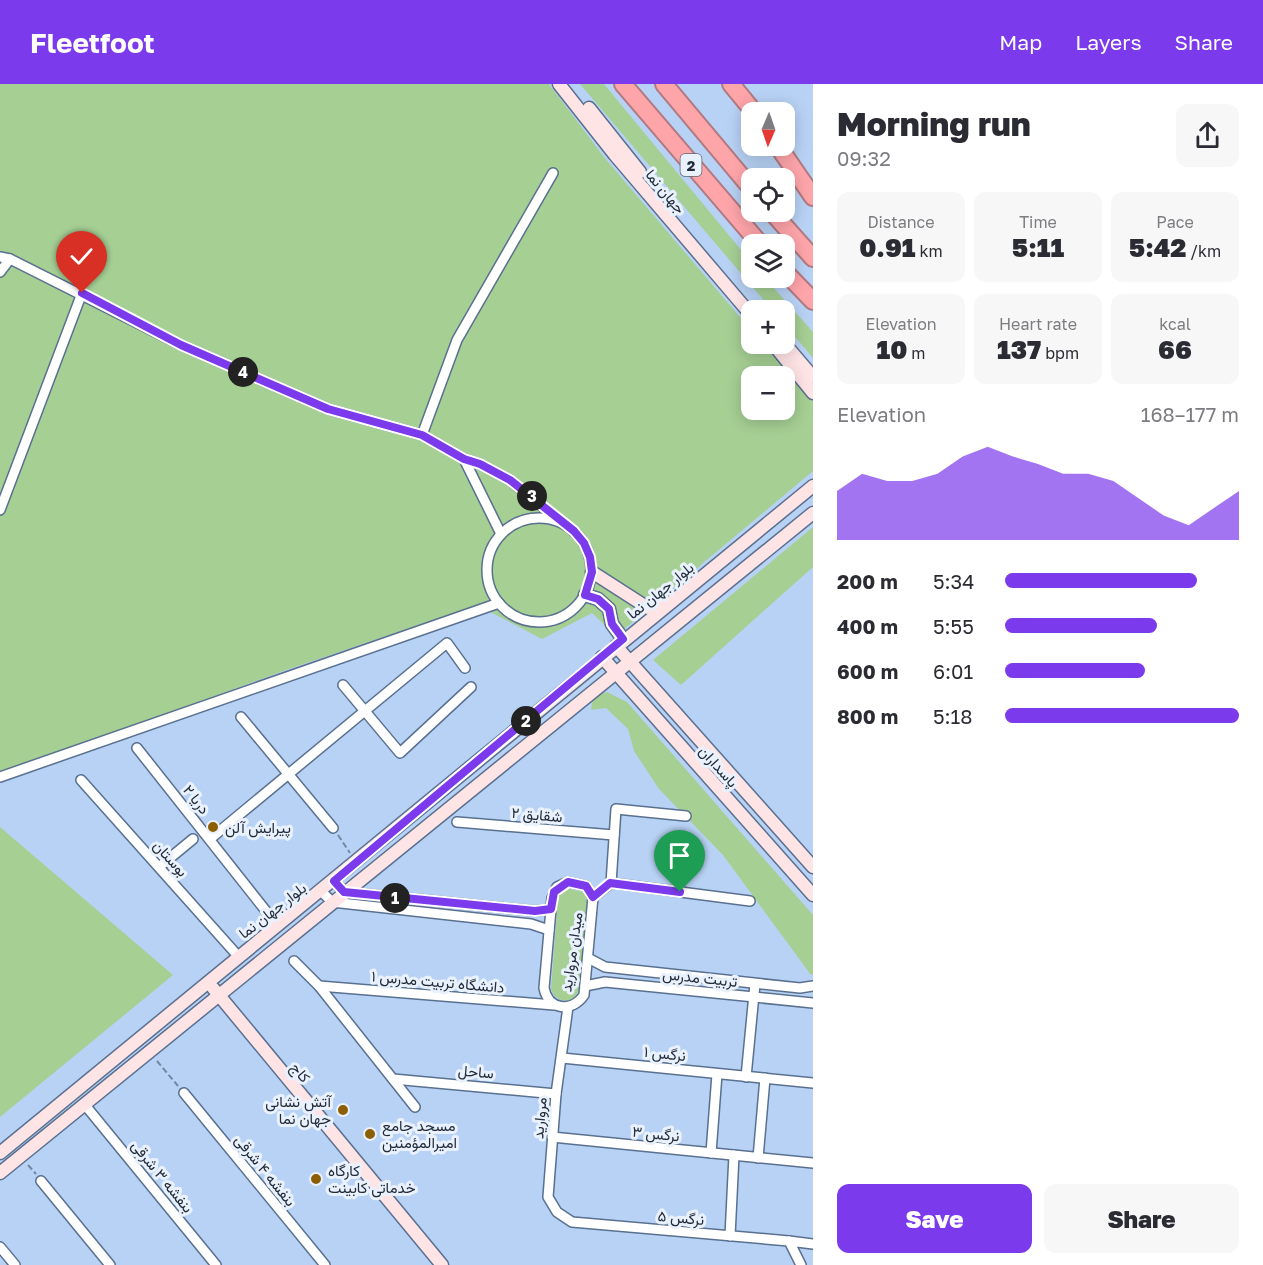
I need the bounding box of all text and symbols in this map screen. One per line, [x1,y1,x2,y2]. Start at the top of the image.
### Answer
text: Fleetfoot [30,26,155,59]
text: Map [999,29,1042,55]
text: Layers [1075,29,1142,55]
text: Share [1175,29,1233,55]
north arrow [741,102,795,156]
map controls [741,102,795,420]
text: Morning run [837,104,1031,143]
button: share [1176,104,1239,167]
text: 09:32 [837,146,891,170]
road number: 2 [680,154,702,176]
street label: جهان نما [642,165,690,217]
button: locate [741,168,795,222]
text: Distance [867,212,935,232]
text: Time [1019,212,1057,232]
text: Pace [1156,212,1194,232]
pin [56,231,107,293]
text: 0.91 [859,232,916,263]
text: 5:11 [1012,232,1064,263]
text: 5:42 [1129,232,1186,263]
button: layers [741,234,795,288]
icon: check [65,240,98,273]
text: km [916,241,943,261]
text: /km [1186,241,1221,261]
button: + [741,300,795,354]
text: Elevation [865,314,937,334]
text: Heart rate [999,314,1077,334]
text: kcal [1159,314,1191,334]
text: 10 [876,334,907,365]
text: 137 [997,334,1041,365]
text: 66 [1158,334,1192,365]
text: m [907,343,926,363]
text: bpm [1041,343,1079,363]
pin: 4 [228,357,258,387]
text: 4 [238,362,248,382]
button: − [741,366,795,420]
text: Elevation [837,402,926,426]
text: 168–177 m [1141,402,1239,426]
pin: 3 [517,481,547,511]
text: 3 [527,486,537,506]
street label: بلوار جهان نما [623,558,698,623]
text: 200 m [837,569,898,593]
text: 5:34 [933,569,975,593]
text: 400 m [837,614,898,638]
text: 5:55 [933,614,974,638]
text: 600 m [837,659,898,683]
text: 6:01 [933,659,973,683]
text: 800 m [837,704,898,728]
text: 5:18 [933,704,973,728]
pin: 2 [511,706,541,736]
text: 2 [521,711,531,731]
street label: پاسداران [694,742,742,792]
street label: دریا ۲ [179,781,214,818]
street label: شقایق ۲ [511,803,563,827]
place label: پیرایش آلن [225,818,291,838]
marker: پیرایش آلن [206,820,220,834]
pin [654,830,705,892]
street label: بوستان [149,836,192,881]
icon: arrive [663,839,696,872]
street label: بلوار جهان نما [235,878,310,943]
pin: 1 [380,883,410,913]
text: 1 [391,888,399,908]
street label: میدان مروارید [557,911,586,993]
street label: تربیت مدرس [661,964,739,992]
street label: ۱ دانشگاه تربیت مدرس [371,966,505,998]
street label: نرگس ۱ [643,1042,687,1066]
street label: کاج [285,1058,315,1088]
street label: ساحل [457,1060,495,1083]
place label: آتش نشانی جهان نما [265,1092,333,1128]
street label: مروارید [528,1097,551,1140]
marker: آتش نشانی جهان نما [336,1103,350,1117]
place label: مسجد جامع امیرالمؤمنین [382,1116,457,1153]
street label: نرگس ۳ [631,1122,681,1146]
marker: مسجد جامع امیرالمؤمنین [363,1127,377,1141]
street label: بنفشه ۴ شرقی [230,1131,300,1211]
street label: بنفشه ۳ شرقی [127,1136,198,1217]
place label: کارگاه خدماتی کابینت [328,1161,415,1198]
marker: کارگاه خدماتی کابینت [309,1172,323,1186]
button: Save [837,1184,1032,1253]
button: Share [1044,1184,1239,1253]
street label: ۵ نرگس [657,1206,705,1230]

